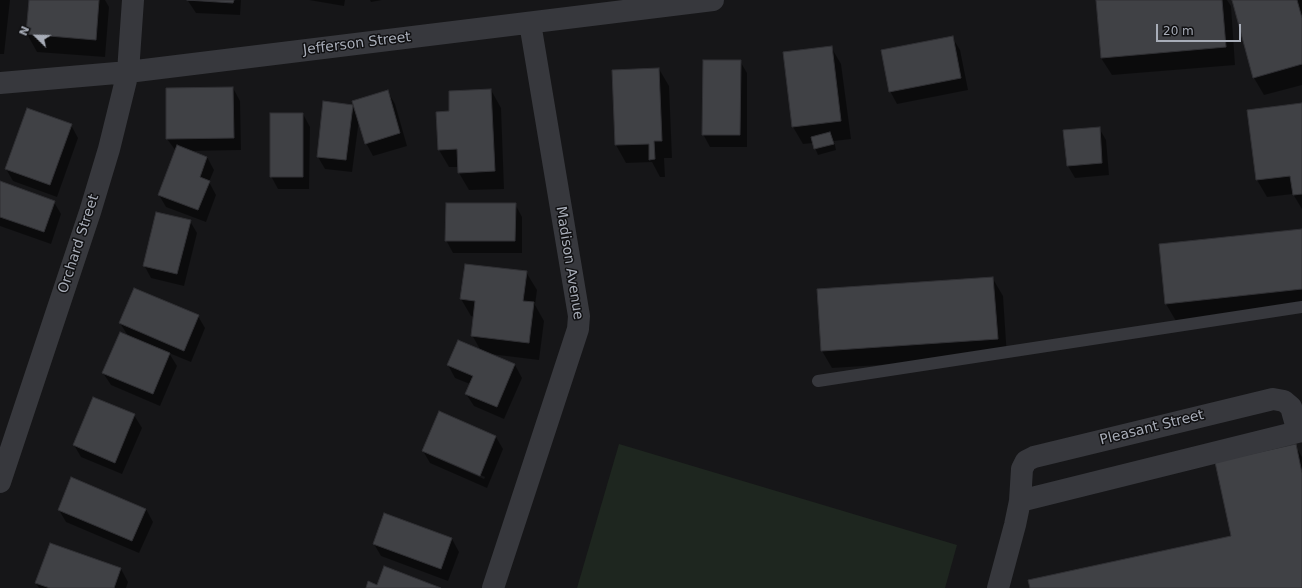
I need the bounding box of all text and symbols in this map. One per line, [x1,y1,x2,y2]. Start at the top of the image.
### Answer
north arrow [16,16,56,56]
scale bar [1158,16,1243,42]
text: N [17,24,32,38]
text: 20 m [1163,24,1194,38]
street label: Jefferson Street [302,29,412,59]
street label: Orchard Street [55,192,103,296]
street label: Madison Avenue [552,205,586,321]
street label: Pleasant Street [1098,407,1206,449]

